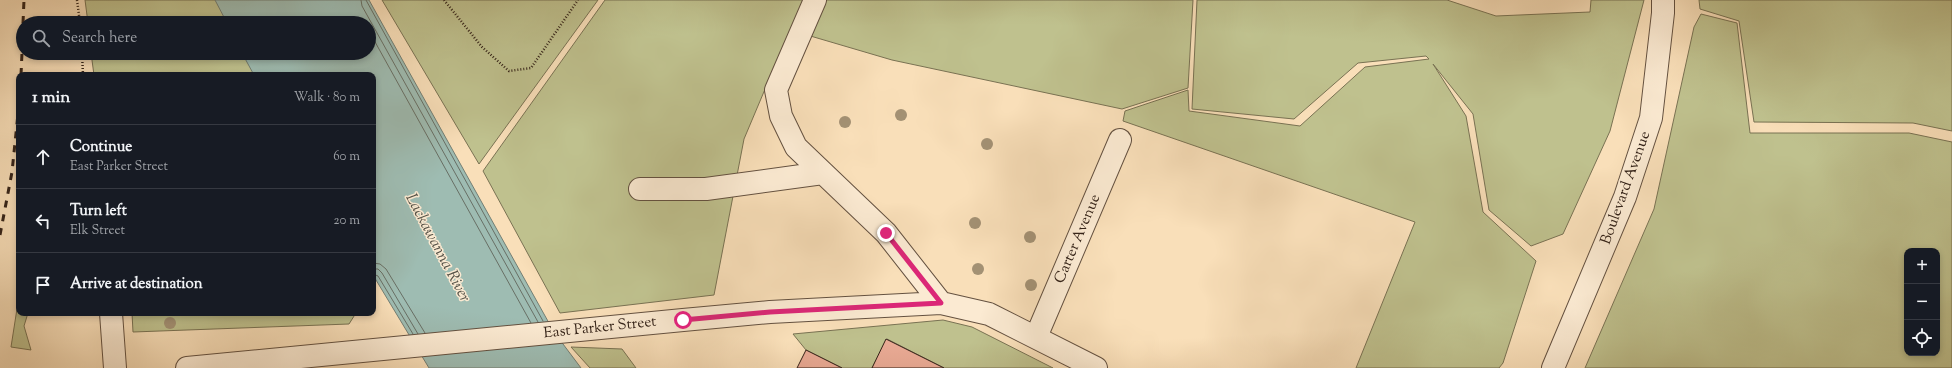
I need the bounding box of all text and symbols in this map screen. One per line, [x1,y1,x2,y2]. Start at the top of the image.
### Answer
search box [16,16,376,60]
icon: search [30,27,52,49]
text: Search here [62,28,137,49]
text: 1 min [32,86,70,110]
text: Walk · 80 m [294,89,360,107]
street label: Boulevard Avenue [1596,128,1656,248]
text: Continue [70,137,132,158]
icon: ahead [32,146,54,168]
text: 60 m [333,148,360,166]
text: East Parker Street [70,158,168,176]
water label: Lackawanna River [399,190,475,307]
street label: Carter Avenue [1050,191,1106,287]
text: Turn left [70,201,127,222]
icon: left [32,210,54,232]
text: 20 m [334,212,360,230]
text: Elk Street [70,222,125,240]
route end [877,224,895,242]
map controls [1904,248,1940,356]
button: + [1904,248,1940,284]
icon: arrive [32,274,54,296]
text: Arrive at destination [70,274,203,295]
button: − [1904,284,1940,320]
route start [674,311,692,329]
street label: East Parker Street [543,312,657,344]
button: locate [1904,320,1940,356]

